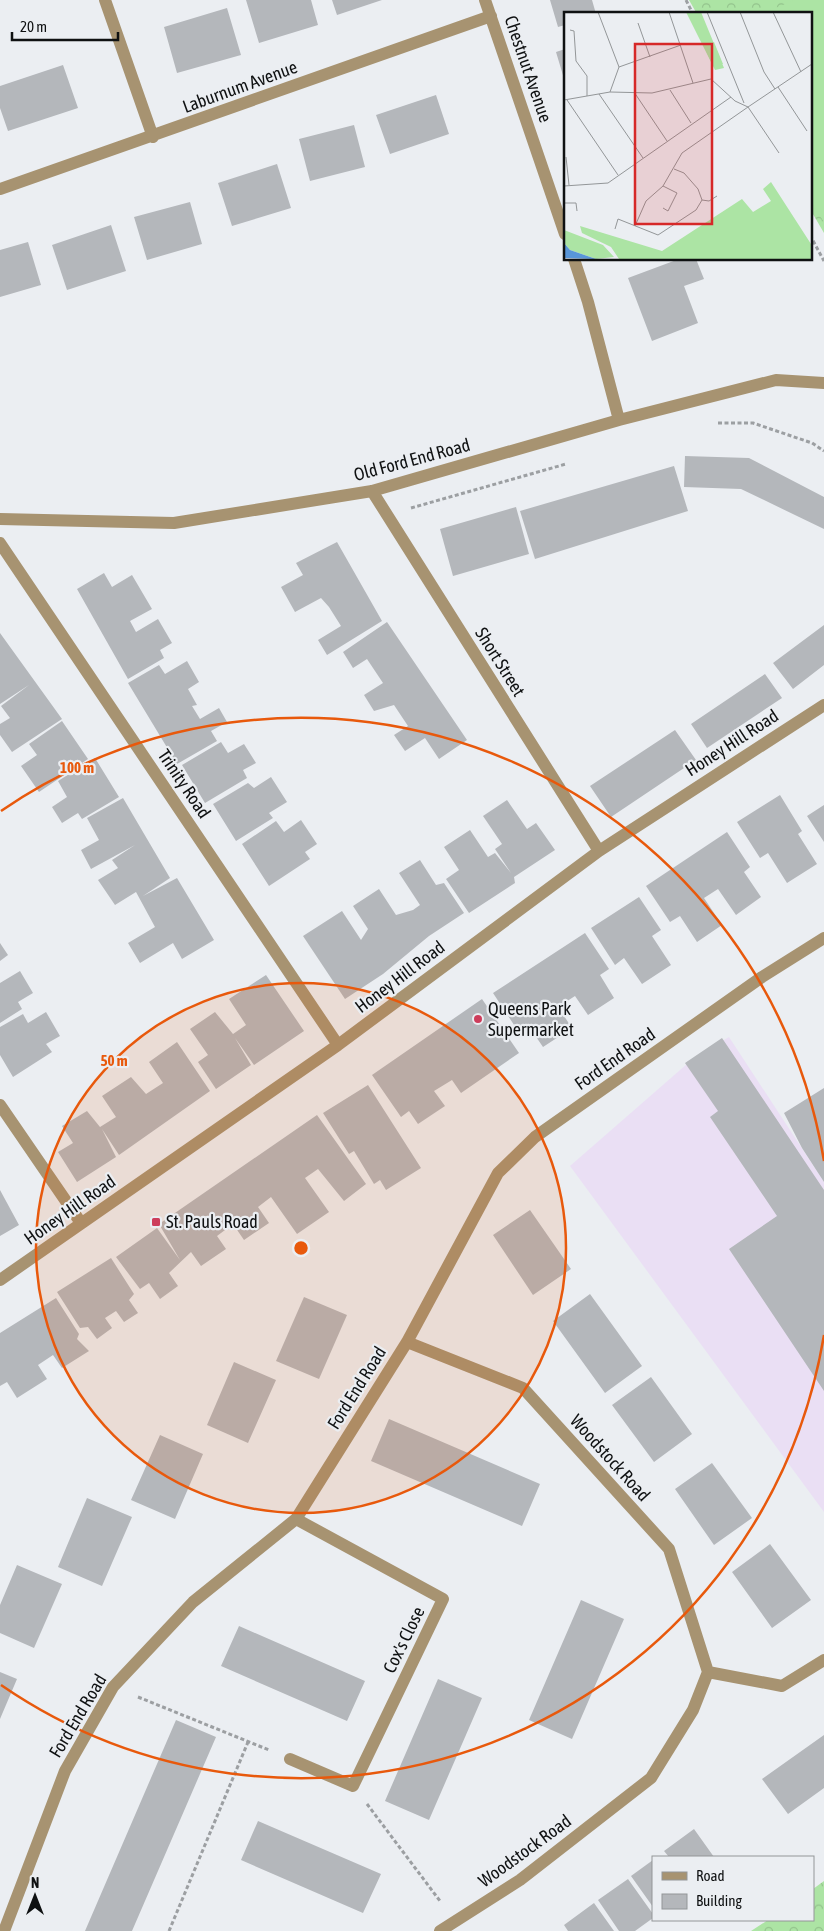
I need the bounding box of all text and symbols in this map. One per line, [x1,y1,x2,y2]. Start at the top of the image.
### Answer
scale bar [12,10,119,42]
inset map [564,12,812,260]
street label: Chestnut Avenue [500,13,557,125]
text: 20 m [20,18,47,35]
street label: Laburnum Avenue [180,56,300,117]
street label: Old Ford End Road [351,434,472,485]
street label: Short Street [471,624,530,700]
street label: Honey Hill Road [681,705,782,780]
street label: Trinity Road [154,745,215,822]
text: 100 m [60,759,94,776]
street label: Honey Hill Road [351,936,449,1017]
place label: Queens Park Supermarket [488,998,574,1040]
marker: Queens Park Supermarket [472,1013,484,1025]
street label: Ford End Road [570,1023,659,1094]
text: 50 m [101,1052,128,1069]
street label: Honey Hill Road [20,1170,119,1249]
place label: St. Pauls Road [166,1211,258,1232]
marker: St. Pauls Road [150,1216,162,1228]
centre of rings [292,1239,310,1257]
street label: Ford End Road [323,1343,390,1433]
street label: Woodstock Road [566,1410,655,1505]
street label: Cox's Close [379,1603,429,1676]
street label: Ford End Road [45,1670,111,1761]
street label: Woodstock Road [474,1810,575,1891]
legend [652,1856,814,1921]
text: Road [696,1867,725,1884]
north arrow [10,1871,60,1921]
text: N [31,1875,39,1891]
text: Building [696,1892,742,1909]

